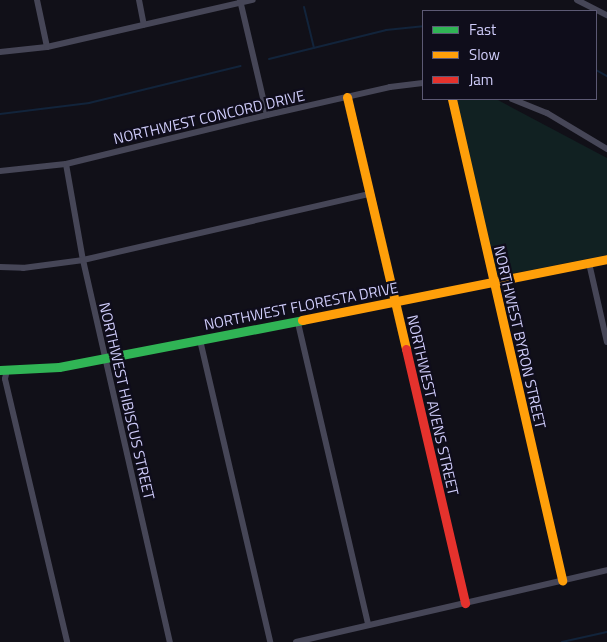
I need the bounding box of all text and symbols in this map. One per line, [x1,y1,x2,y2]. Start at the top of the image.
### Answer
legend [422,10,597,100]
text: Fast [469,18,496,41]
text: Slow [469,43,500,66]
text: Jam [469,68,493,91]
street label: NORTHWEST CONCORD DRIVE [112,86,306,148]
street label: NORTHWEST BYRON STREET [490,244,550,430]
street label: NORTHWEST FLORESTA DRIVE [202,278,400,334]
street label: NORTHWEST HIBISCUS STREET [96,301,158,501]
street label: NORTHWEST AVENS STREET [403,313,463,497]

